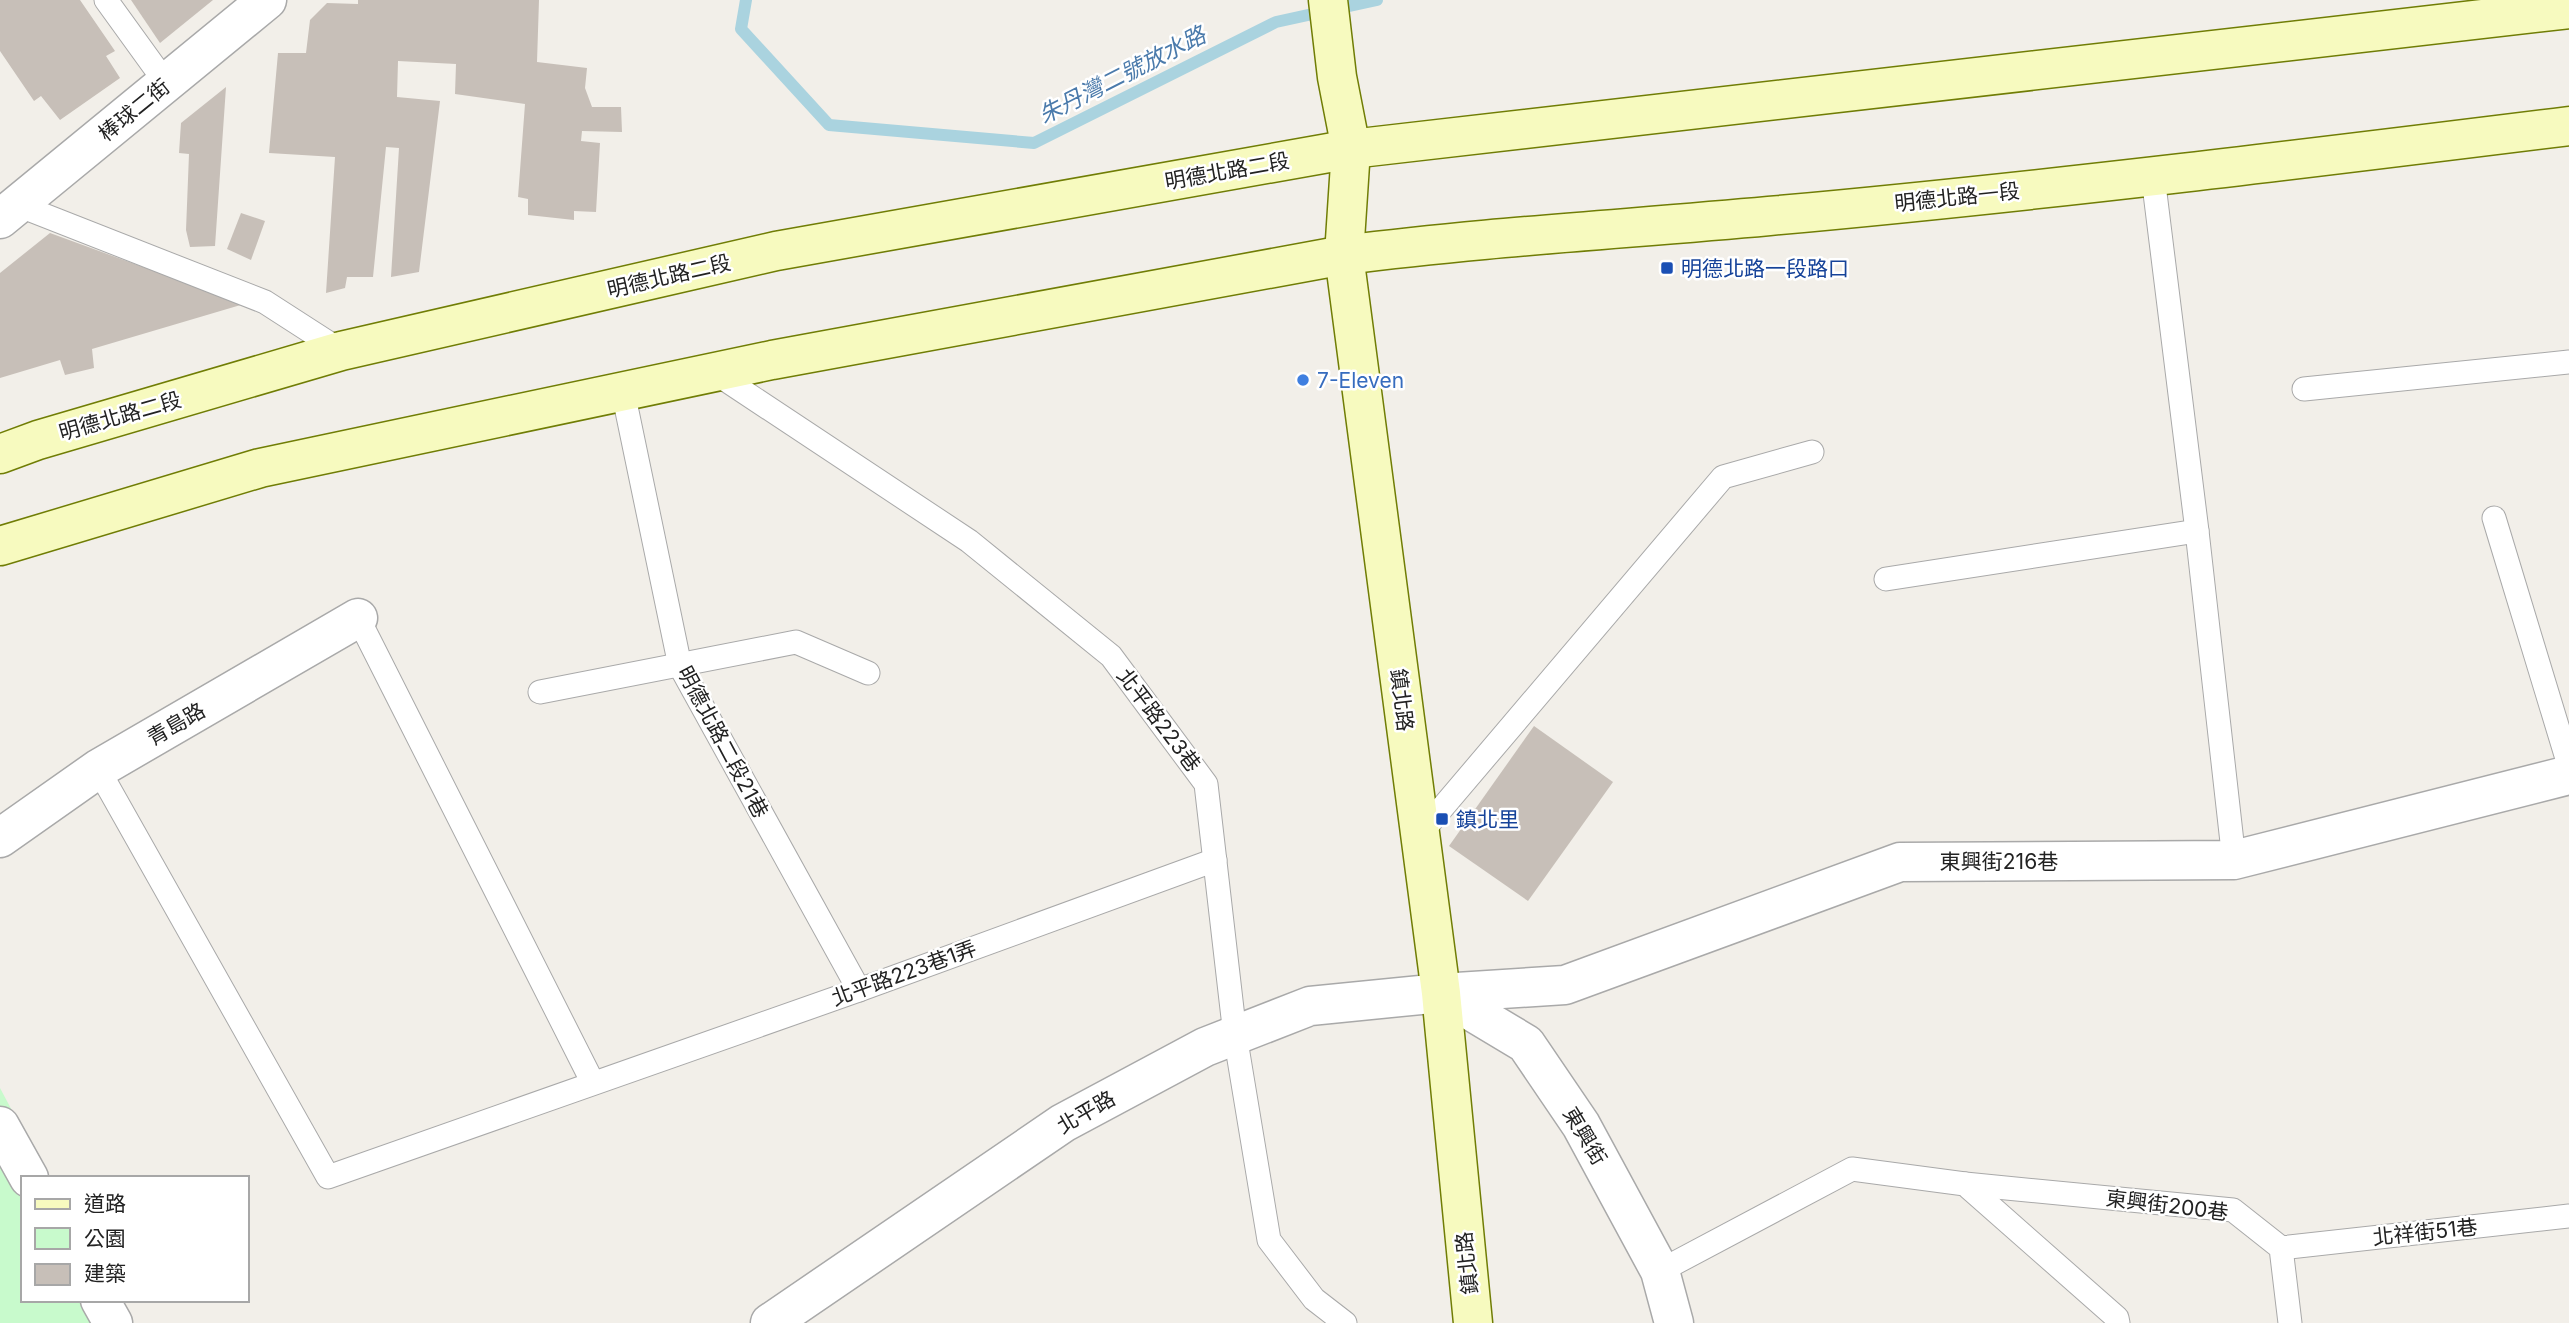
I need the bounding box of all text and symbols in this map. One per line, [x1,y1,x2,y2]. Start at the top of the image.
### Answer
water label: 朱丹灣二號放水路 [1034,20,1212,129]
street label: 棒球二街 [93,74,175,146]
street label: 明德北路二段 [1163,148,1291,194]
street label: 明德北路一段 [1893,178,2021,216]
street label: 明德北路二段 [605,250,733,302]
place label: 明德北路一段路口 [1681,256,1849,281]
marker: 明德北路一段路口 [1659,260,1675,276]
place label: 7-Eleven [1317,368,1404,393]
marker: 7-Eleven [1295,372,1311,388]
street label: 明德北路二段 [56,387,184,445]
street label: 明德北路二段21巷 [672,662,774,822]
street label: 北平路223巷 [1112,664,1206,776]
street label: 鎮北路 [1386,667,1418,733]
street label: 青島路 [142,697,210,751]
place label: 鎮北里 [1456,807,1519,832]
marker: 鎮北里 [1434,811,1450,827]
street label: 東興街216巷 [1940,849,2058,874]
street label: 北平路223巷1弄 [828,935,980,1011]
street label: 北平路 [1052,1085,1120,1139]
street label: 東興街 [1558,1103,1612,1169]
legend [21,1176,248,1302]
street label: 東興街200巷 [2104,1185,2230,1225]
text: 道路 [84,1191,126,1216]
street label: 北祥街51巷 [2371,1214,2479,1250]
text: 公園 [84,1226,126,1251]
street label: 鎮北路 [1451,1230,1483,1296]
text: 建築 [84,1261,126,1286]

